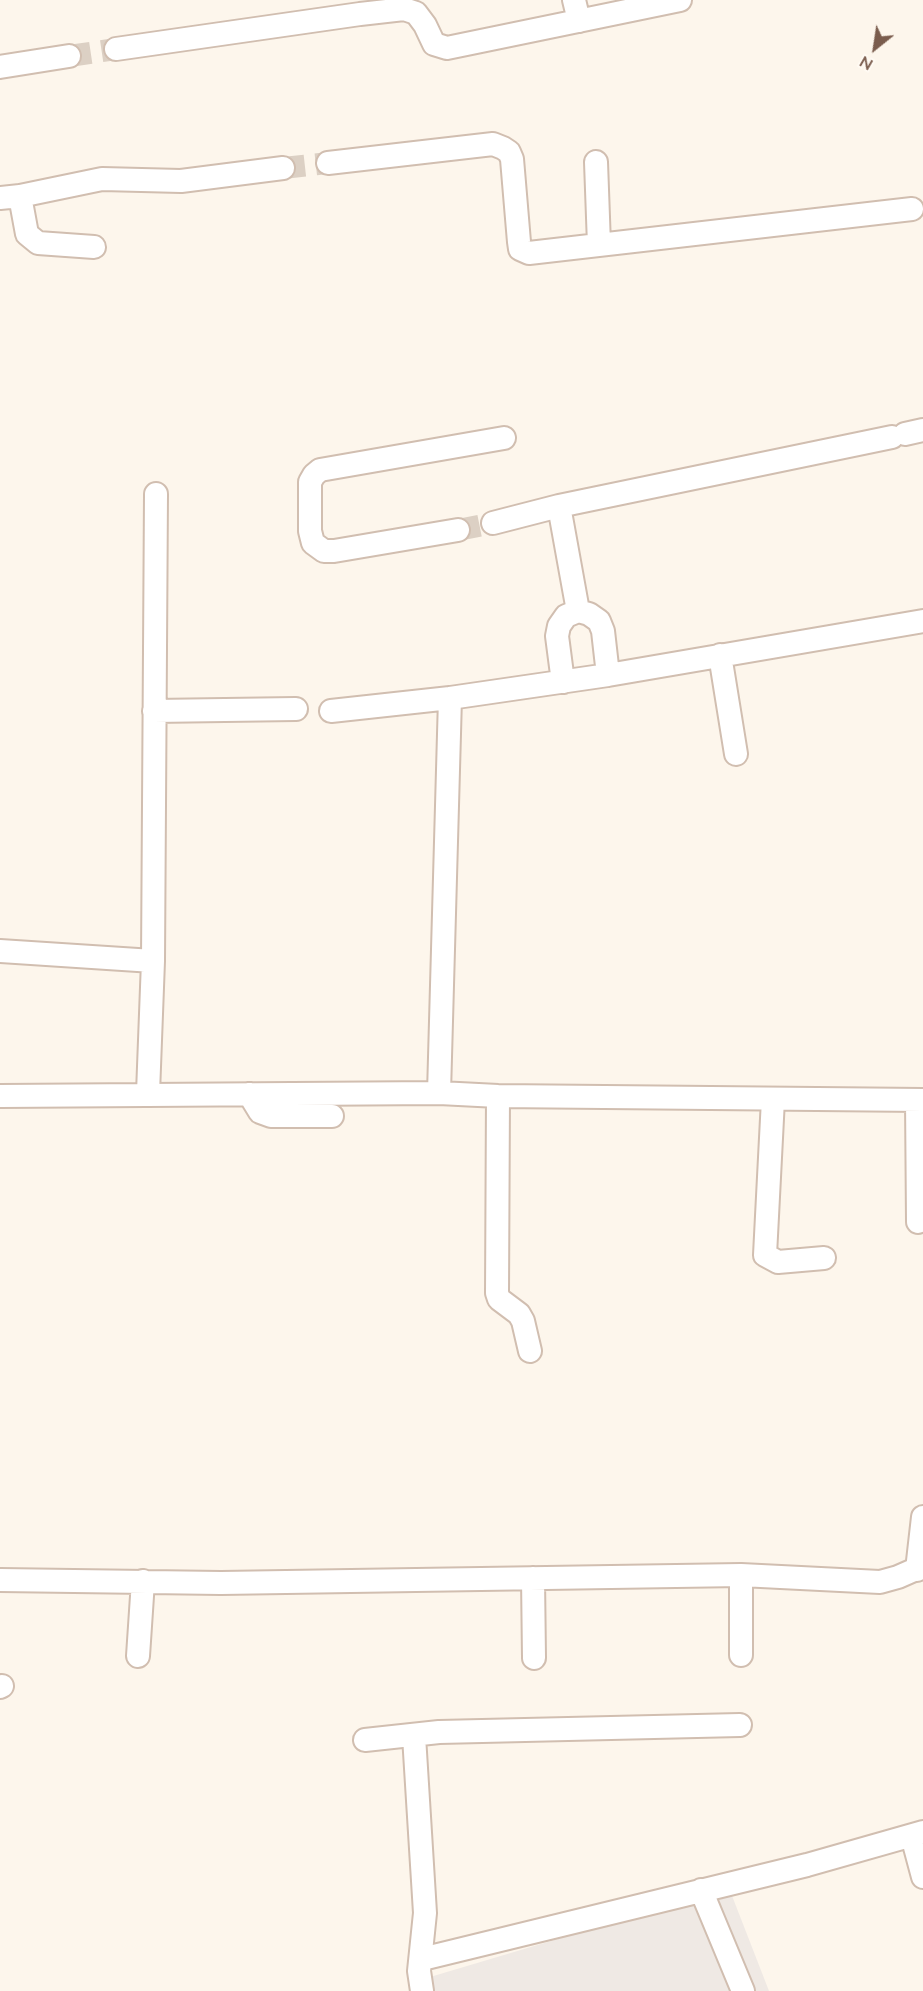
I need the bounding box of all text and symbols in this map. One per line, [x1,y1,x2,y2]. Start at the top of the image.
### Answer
north arrow [845,18,905,78]
text: N [856,52,876,75]

